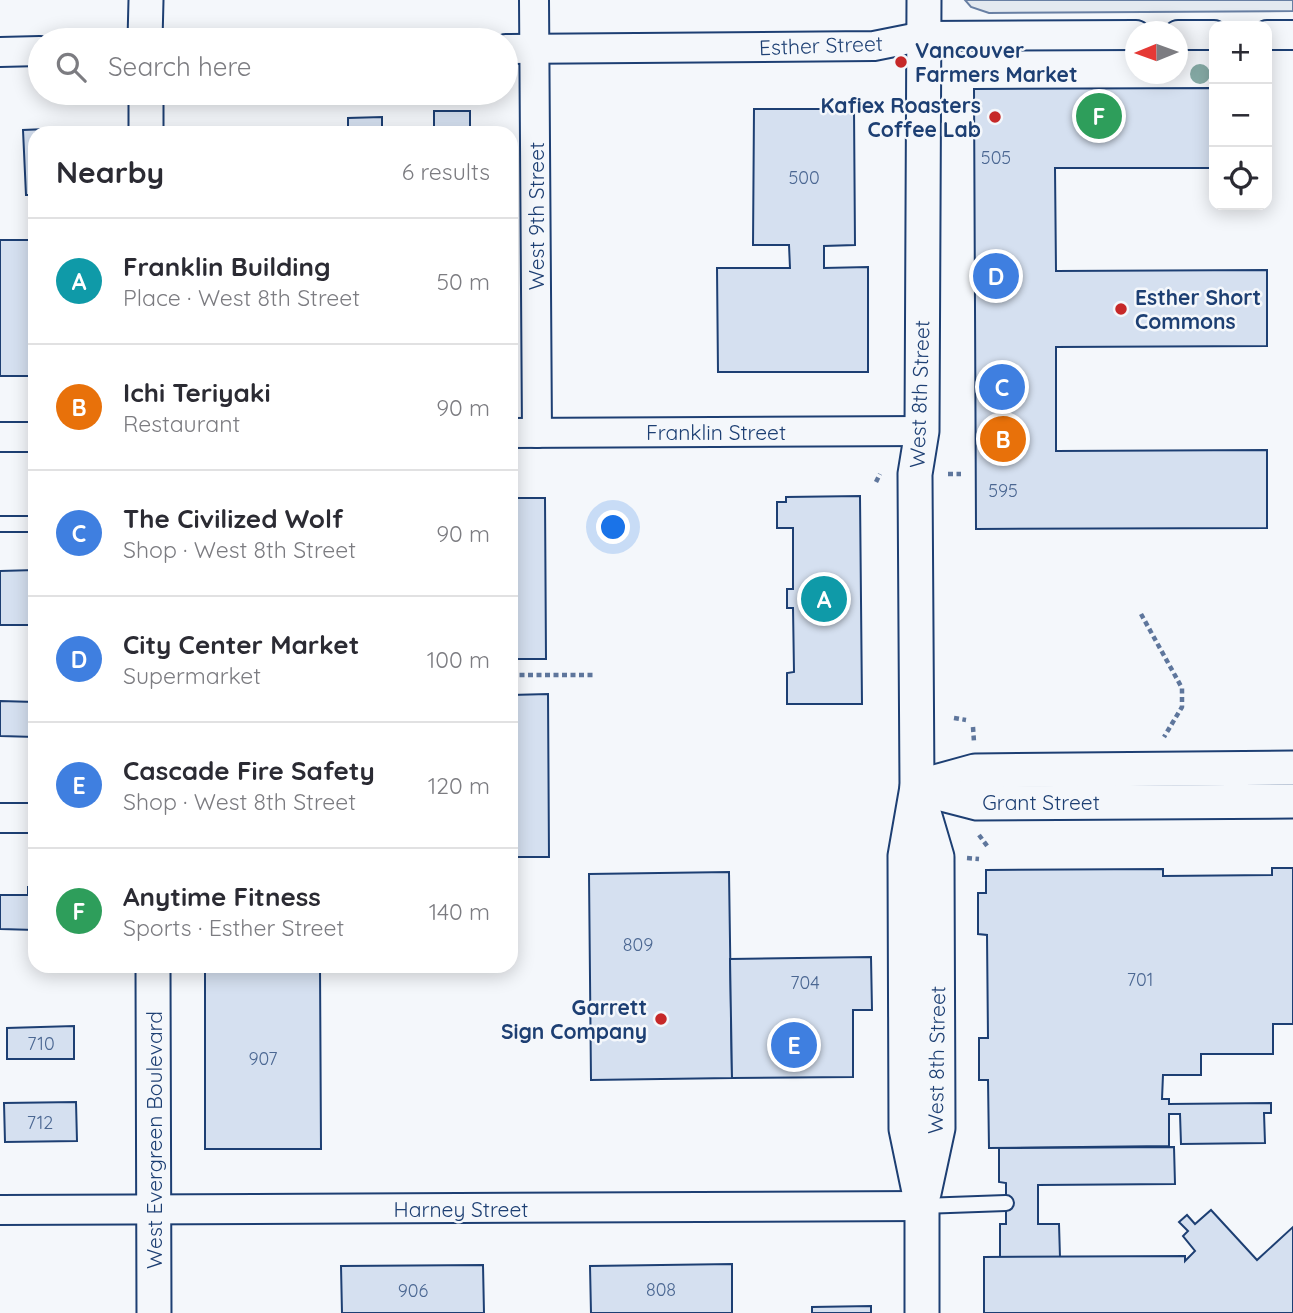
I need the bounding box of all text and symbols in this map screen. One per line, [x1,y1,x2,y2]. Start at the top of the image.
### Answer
north arrow [1125,21,1188,84]
map controls [1209,21,1272,210]
button: + [1209,21,1272,84]
search box [28,28,518,105]
street label: Esther Street [759,30,883,60]
place label: Vancouver Farmers Market [915,37,1078,87]
icon: search [52,48,90,86]
text: Search here [108,50,252,83]
marker: Vancouver Farmers Market [893,54,909,70]
button: − [1209,84,1272,147]
pin: F [1076,90,1122,142]
place label: Kafiex Roasters Coffee Lab [821,92,981,142]
marker: Kafiex Roasters Coffee Lab [987,109,1003,125]
street label: West 9th Street [523,142,549,290]
house number: 505 [981,146,1011,169]
button: locate [1209,147,1272,210]
text: Nearby [56,153,164,191]
text: 6 results [402,157,490,186]
house number: 500 [788,166,820,189]
text: Franklin Building [123,250,331,283]
pin: D [973,250,1019,302]
text: A [72,267,86,296]
text: 50 m [437,267,490,296]
text: Place · West 8th Street [123,283,360,312]
place label: Esther Short Commons [1135,284,1261,334]
marker: Esther Short Commons [1113,301,1129,317]
street label: West 8th Street [903,320,935,468]
pin: C [979,361,1025,413]
text: Ichi Teriyaki [123,376,271,409]
text: B [71,393,87,422]
text: 90 m [436,393,490,422]
text: Restaurant [123,409,240,438]
pin: B [980,413,1026,465]
street label: Franklin Street [646,419,786,445]
house number: 595 [988,479,1018,502]
text: The Civilized Wolf [123,502,343,535]
your location [596,510,630,544]
text: C [72,519,86,548]
text: 90 m [436,519,490,548]
text: Shop · West 8th Street [123,535,356,564]
pin: A [801,573,847,625]
text: City Center Market [123,628,359,661]
text: D [71,645,87,674]
text: 100 m [427,645,490,674]
text: Supermarket [123,661,261,690]
text: Cascade Fire Safety [123,754,375,787]
text: E [72,771,86,800]
text: 120 m [428,771,490,800]
text: Shop · West 8th Street [123,787,356,816]
street label: Grant Street [982,789,1100,815]
text: Anytime Fitness [123,880,321,913]
text: F [73,897,85,926]
text: 140 m [429,897,490,926]
text: Sports · Esther Street [123,913,344,942]
house number: 809 [623,933,653,956]
house number: 701 [1127,968,1153,991]
house number: 704 [790,971,820,994]
street label: West 8th Street [922,986,950,1134]
place label: Garrett Sign Company [501,994,647,1044]
street label: West Evergreen Boulevard [141,1011,167,1269]
marker: Garrett Sign Company [653,1011,669,1027]
pin: E [771,1019,817,1071]
house number: 710 [27,1032,55,1055]
house number: 907 [249,1047,278,1070]
house number: 712 [27,1111,53,1134]
street label: Harney Street [394,1196,528,1222]
house number: 808 [646,1278,676,1301]
house number: 906 [398,1279,429,1302]

